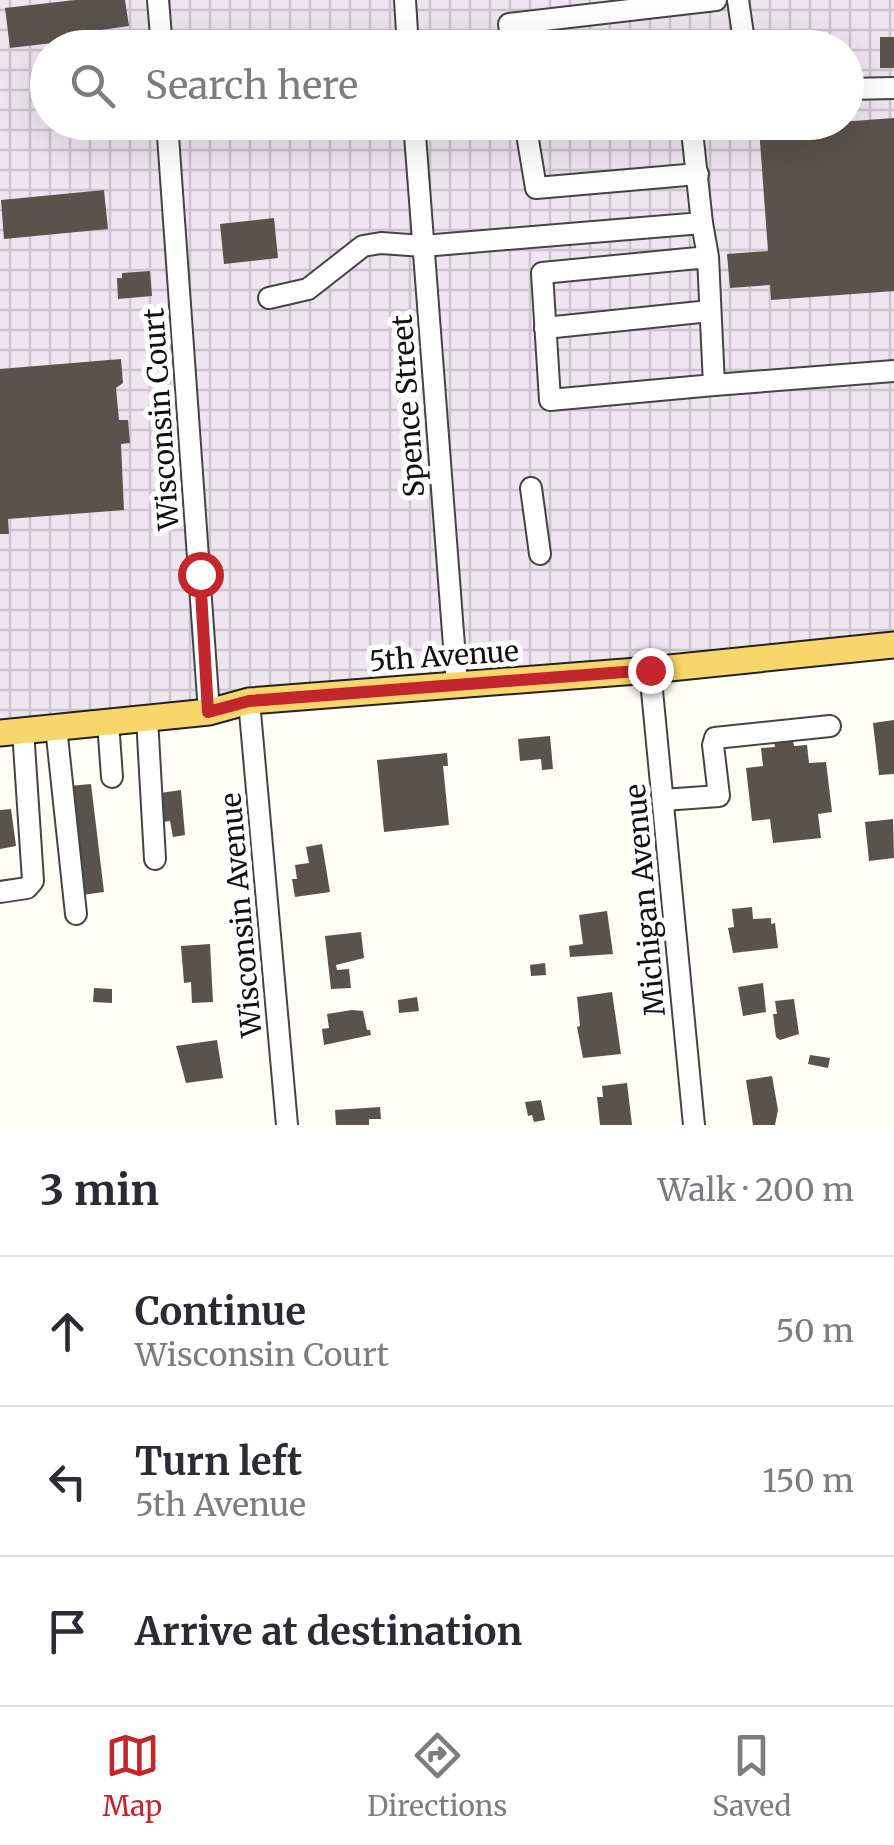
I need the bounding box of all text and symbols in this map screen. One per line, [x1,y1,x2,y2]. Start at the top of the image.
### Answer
search box [30,30,864,140]
icon: search [65,58,120,113]
text: Search here [145,62,358,109]
street label: Wisconsin Court [135,307,187,532]
street label: Spence Street [384,314,432,498]
route start [178,552,224,598]
street label: 5th Avenue [368,633,520,679]
route end [628,648,674,694]
street label: Michigan Avenue [617,782,673,1018]
street label: Wisconsin Avenue [212,791,270,1040]
text: 3 min [40,1164,159,1216]
text: Walk · 200 m [658,1170,854,1210]
text: Continue [135,1288,306,1335]
icon: ahead [40,1304,95,1359]
text: 50 m [776,1311,854,1351]
text: Wisconsin Court [135,1335,389,1375]
text: Turn left [135,1438,302,1485]
icon: left [40,1454,95,1509]
text: 150 m [762,1461,854,1501]
text: 5th Avenue [135,1485,306,1525]
icon: arrive [40,1604,95,1659]
text: Arrive at destination [135,1608,522,1655]
tab: Map [102,1728,162,1824]
tab: Directions [367,1728,507,1824]
tab: Saved [712,1728,791,1824]

